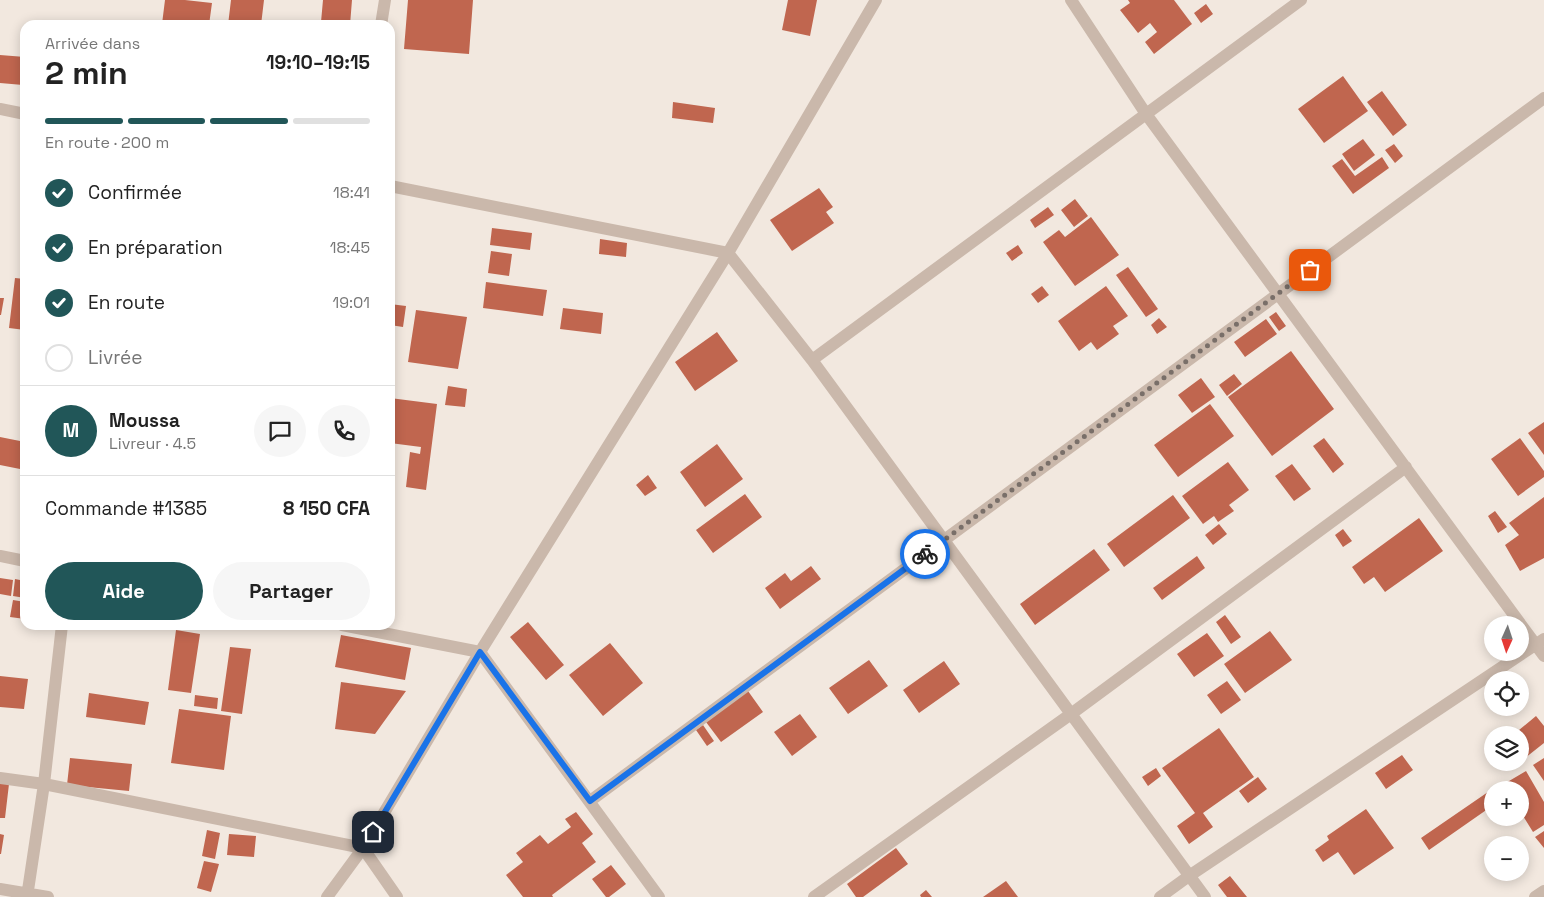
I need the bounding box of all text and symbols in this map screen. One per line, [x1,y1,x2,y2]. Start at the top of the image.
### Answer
text: Arrivée dans [45,33,140,54]
text: 19:10–19:15 [266,50,370,75]
text: 2 min [45,53,128,93]
text: En route · 200 m [45,132,169,153]
icon: check [45,179,73,207]
text: Confirmée [88,180,182,205]
text: 18:41 [333,182,370,203]
icon: check [45,234,73,262]
text: En préparation [88,235,223,260]
text: 18:45 [330,237,370,258]
pin [1289,249,1331,291]
icon: bag [1296,256,1324,284]
icon: check [45,289,73,317]
text: En route [88,290,165,315]
text: 19:01 [333,292,370,313]
text: Livrée [88,345,143,370]
button: chat [254,405,306,457]
button: phone [318,405,370,457]
text: Moussa [109,408,180,433]
text: M [63,418,79,443]
text: Livreur · 4.5 [109,433,196,454]
text: Commande #1385 [45,496,207,521]
text: 8 150 CFA [283,496,370,521]
courier [900,529,950,579]
icon: bike [911,540,939,568]
button: Aide [45,562,203,620]
button: Partager [213,562,370,620]
north arrow [1484,616,1529,661]
map controls [1484,616,1529,881]
button: locate [1484,671,1529,716]
button: layers [1484,726,1529,771]
button: + [1484,781,1529,826]
pin [352,811,394,853]
icon: home [359,818,387,846]
button: − [1484,836,1529,881]

